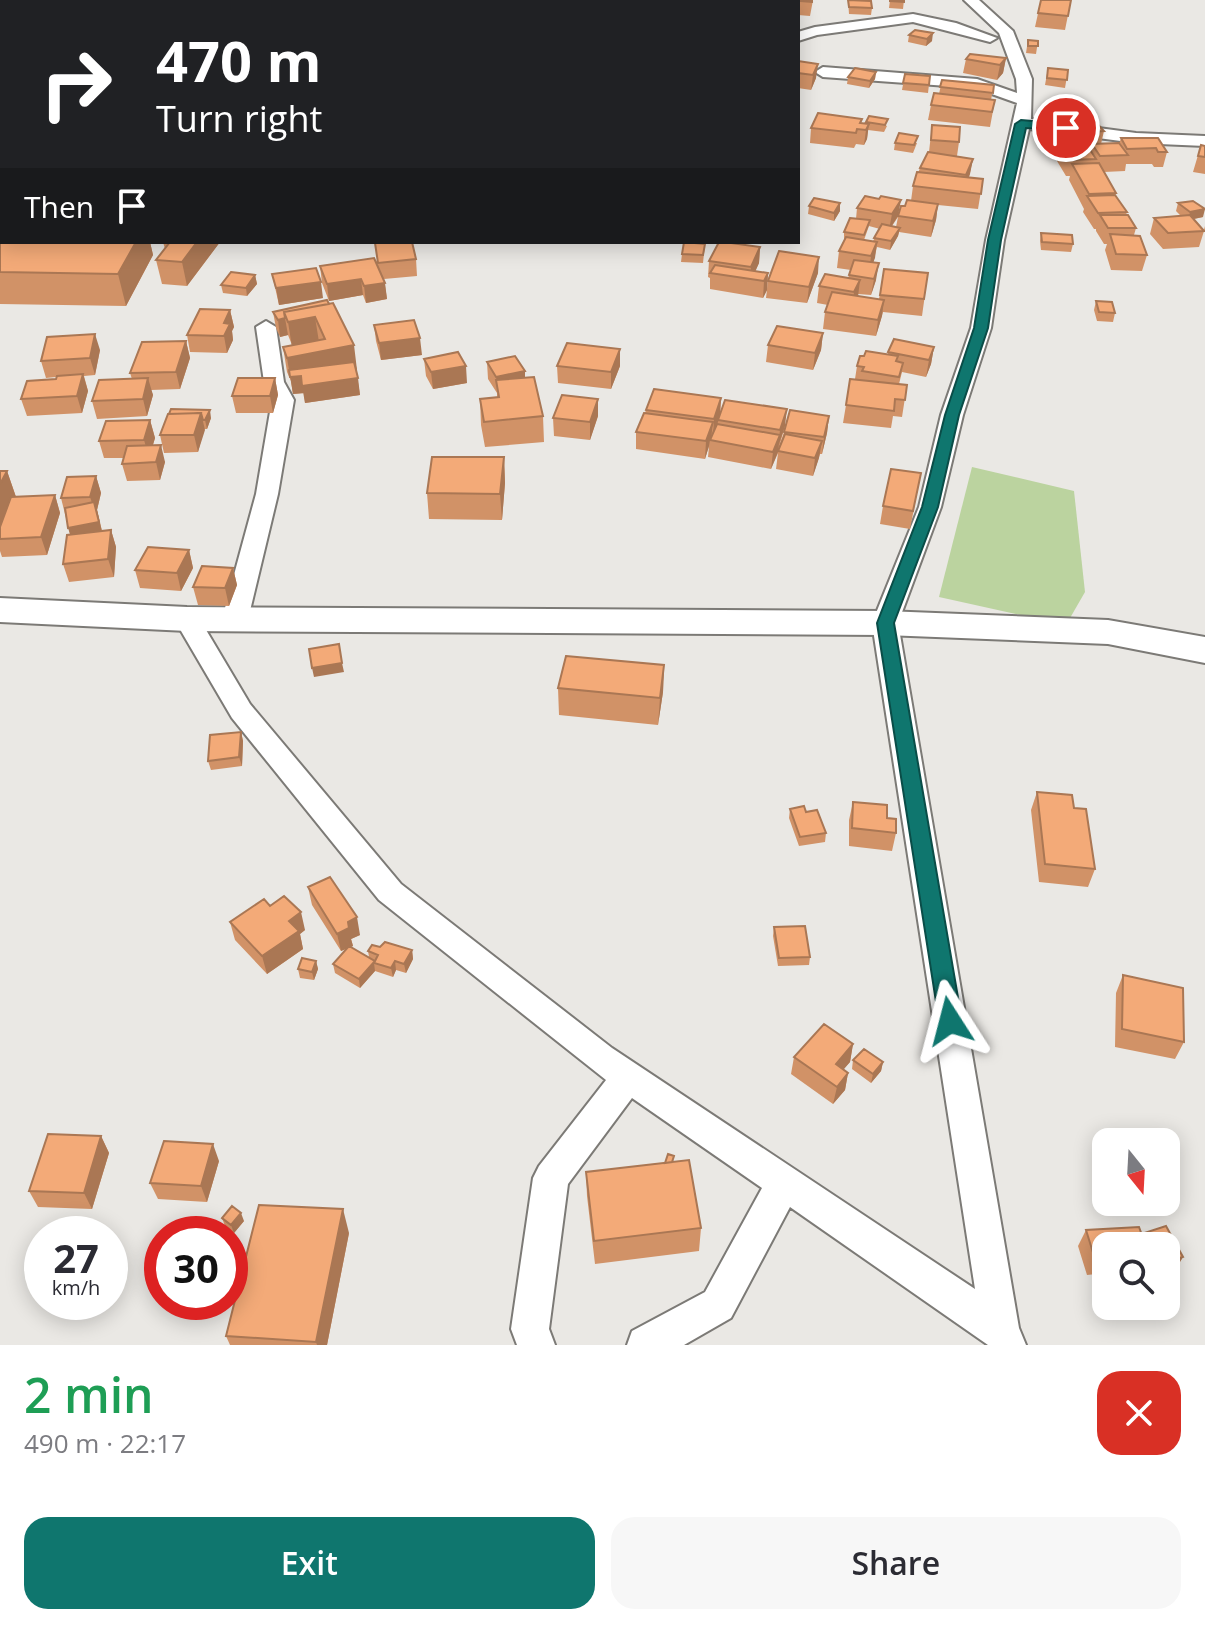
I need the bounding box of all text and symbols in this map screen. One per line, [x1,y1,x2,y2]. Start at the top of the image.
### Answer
text: 470 m [156,22,322,98]
icon: right [24,32,128,136]
text: Turn right [156,94,322,143]
pin [1032,94,1100,162]
icon: arrive [1044,106,1088,150]
icon: arrive [110,184,154,228]
text: Then [24,186,94,227]
position arrow [908,979,992,1063]
north arrow [1092,1128,1180,1216]
map controls [1092,1128,1180,1320]
speed limit sign: 30 [144,1216,248,1320]
text: 27 [53,1230,99,1285]
button: search [1092,1232,1180,1320]
text: km/h [52,1274,100,1301]
text: 2 min [24,1362,154,1427]
button: close [1097,1371,1181,1455]
text: 490 m · 22:17 [24,1425,186,1461]
button: Exit [24,1517,595,1609]
button: Share [611,1517,1181,1609]

